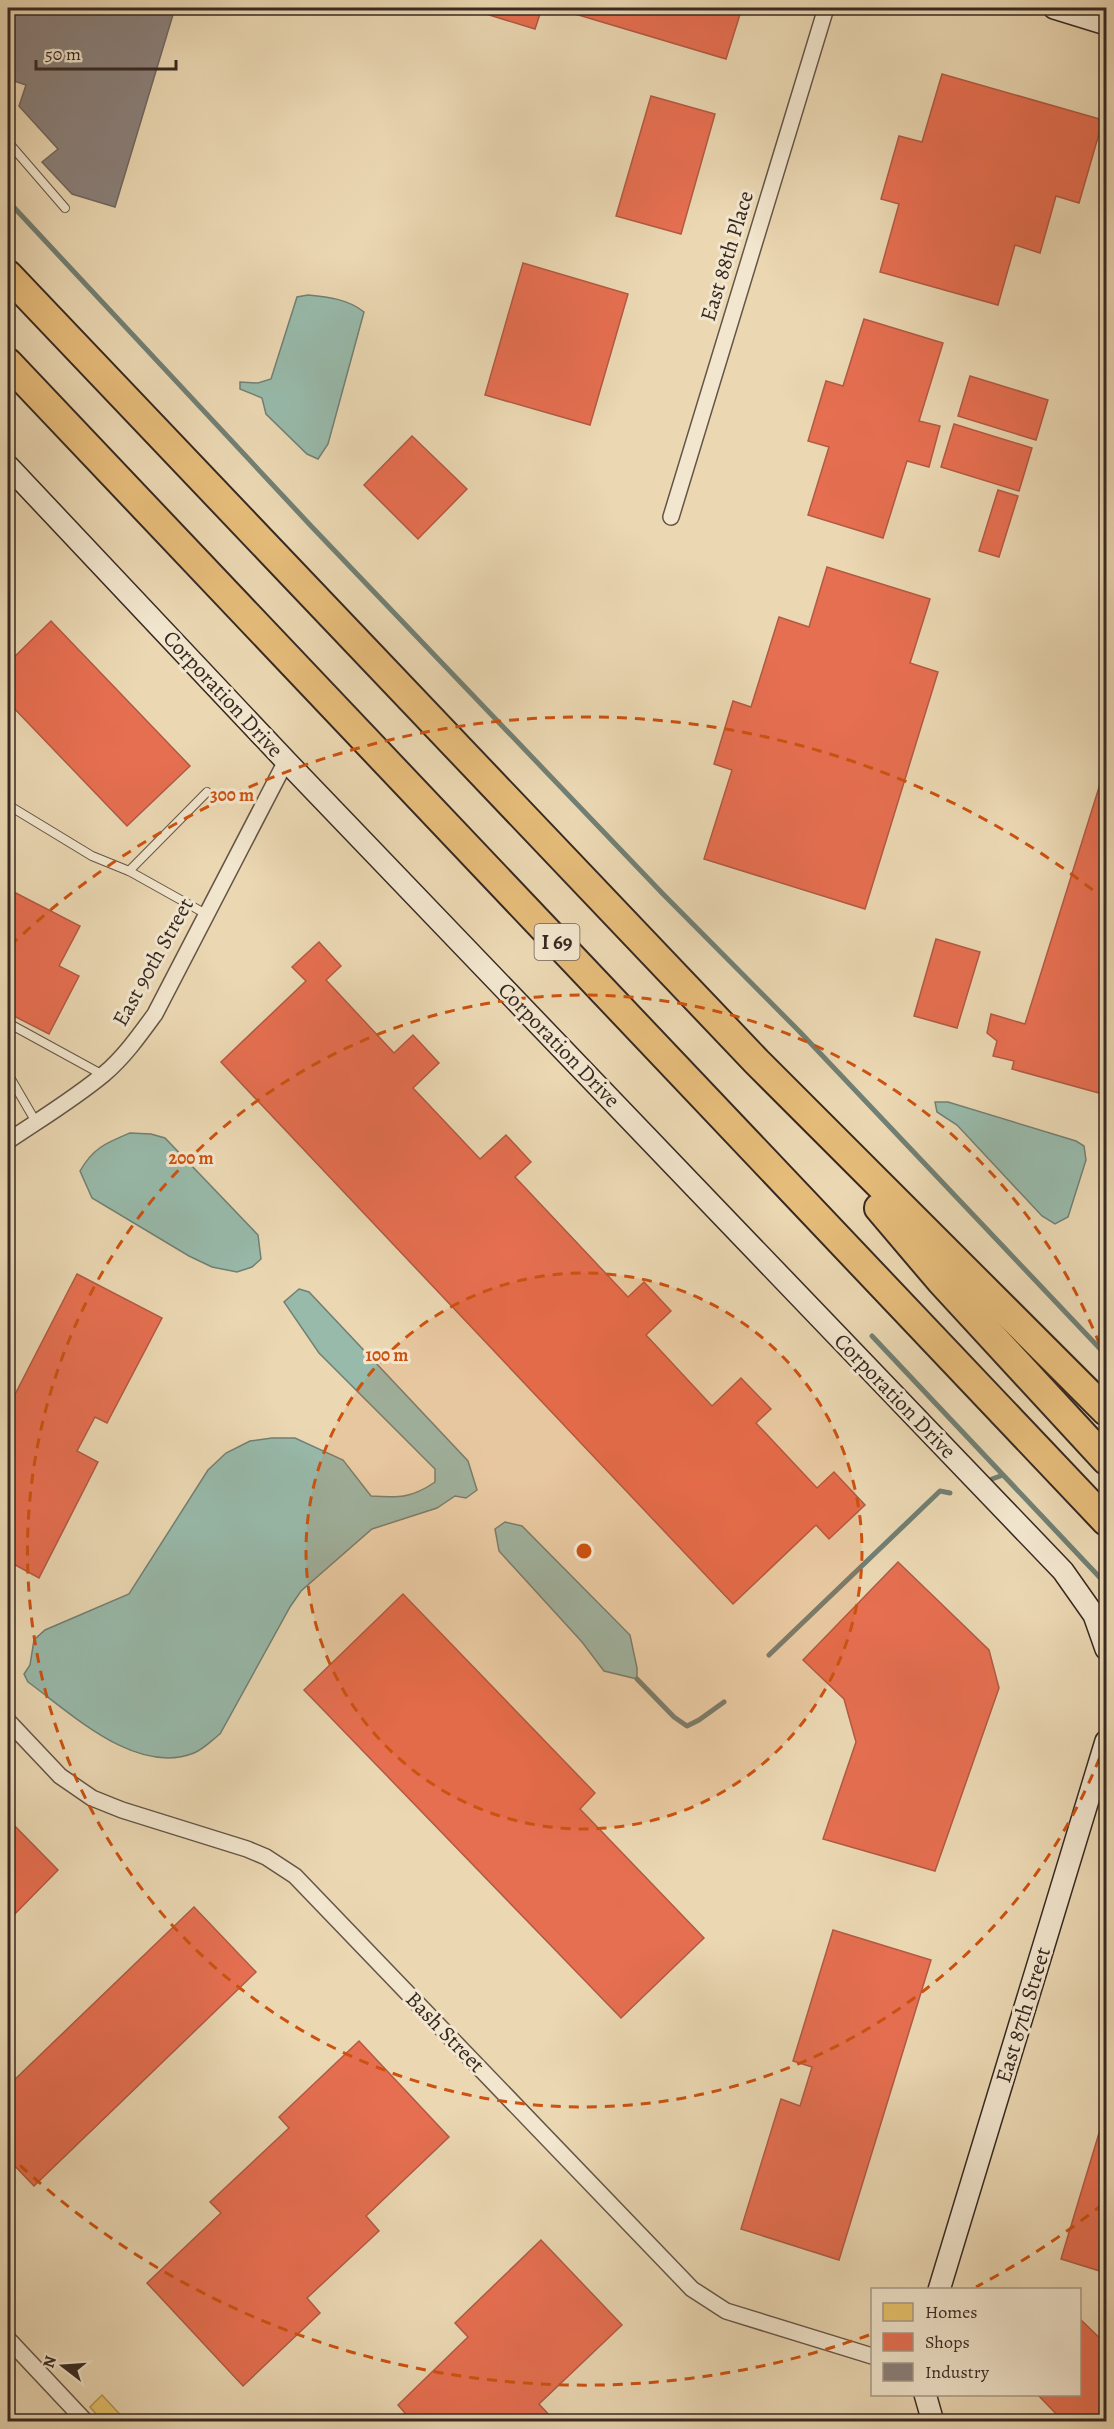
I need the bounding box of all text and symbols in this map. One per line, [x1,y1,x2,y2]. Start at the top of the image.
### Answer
scale bar [36,33,176,71]
text: 50 m [45,42,81,66]
street label: East 88th Place [693,187,761,325]
street label: Corporation Drive [156,624,290,764]
text: 300 m [210,783,254,807]
street label: East 90th Street [105,892,201,1032]
road number: I 69 [534,924,580,960]
street label: Corporation Drive [491,976,627,1114]
text: 200 m [168,1146,214,1170]
street label: Corporation Drive [827,1327,963,1465]
text: 100 m [366,1343,408,1367]
centre of rings [574,1541,594,1561]
street label: East 87th Street [988,1943,1058,2087]
street label: Bash Street [399,1985,491,2079]
legend [871,2288,1081,2396]
text: Homes [925,2300,977,2324]
text: Shops [925,2330,970,2354]
north arrow [33,2336,93,2396]
text: N [37,2353,62,2371]
text: Industry [925,2360,990,2384]

